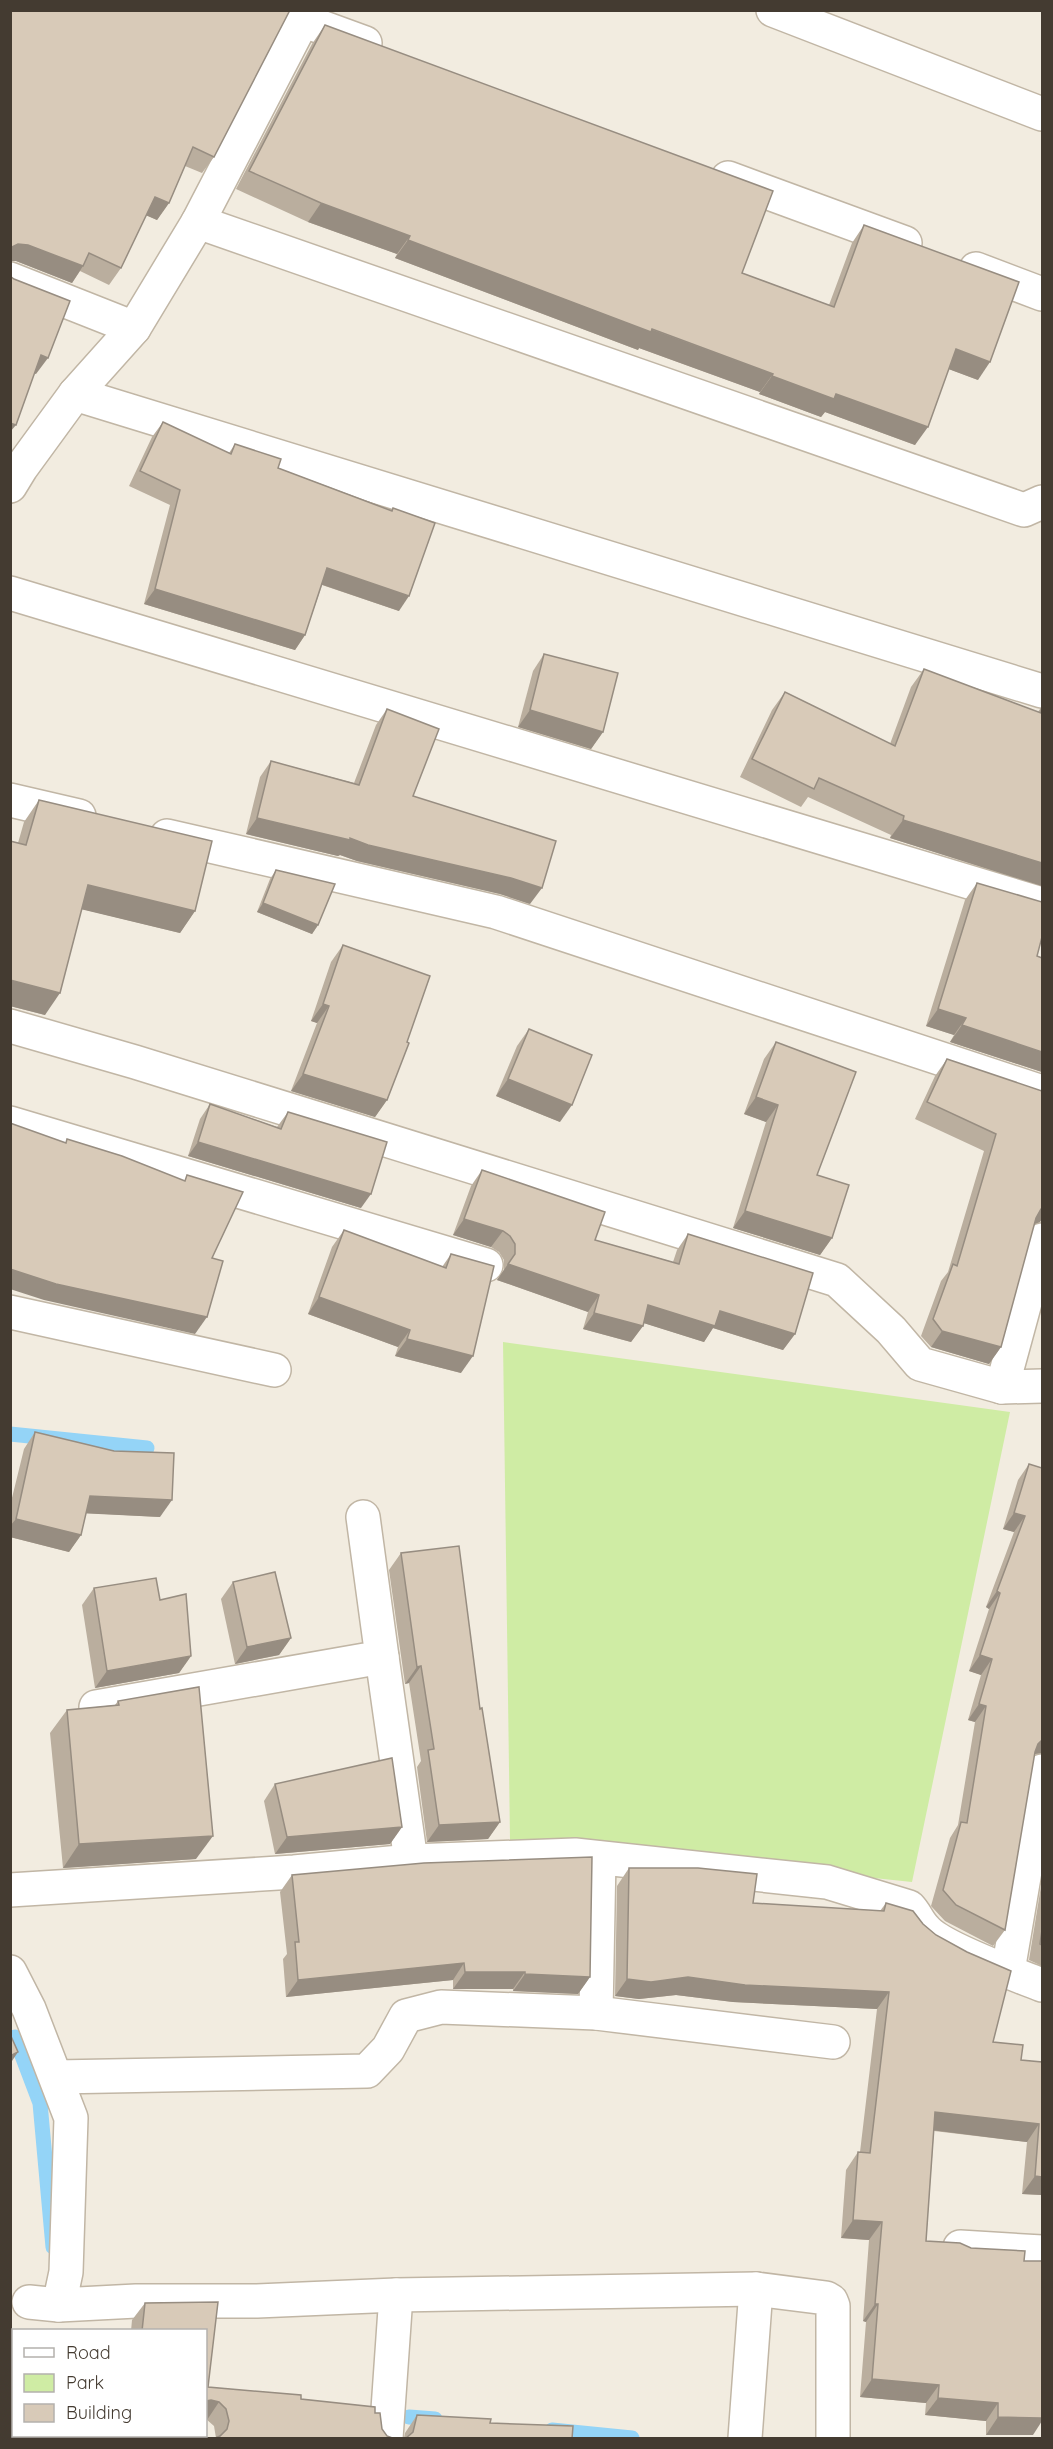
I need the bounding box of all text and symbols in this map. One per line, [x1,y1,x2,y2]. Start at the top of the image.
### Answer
legend [12,2329,207,2437]
text: Road [66,2341,111,2364]
text: Park [66,2371,104,2394]
text: Building [66,2401,132,2424]

